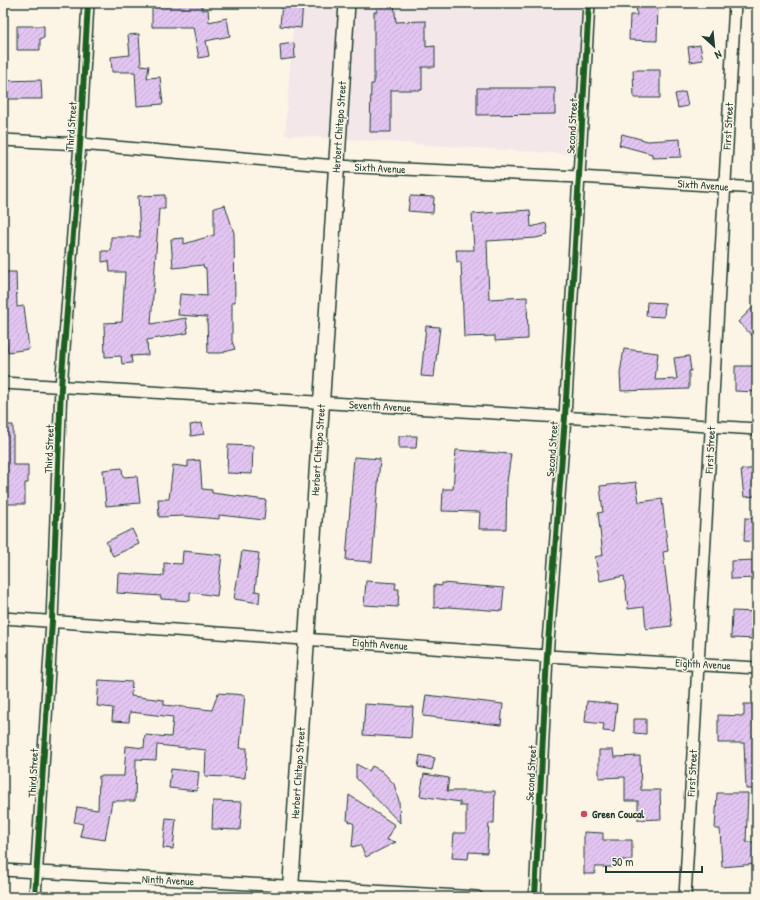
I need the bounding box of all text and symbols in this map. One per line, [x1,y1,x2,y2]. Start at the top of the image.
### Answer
north arrow [694,26,734,66]
text: N [713,47,724,63]
street label: Herbert Chitepo Street [329,81,349,173]
street label: Second Street [564,98,580,154]
street label: Third Street [62,101,80,151]
street label: First Street [720,102,736,151]
street label: Sixth Avenue [354,160,407,176]
street label: Sixth Avenue [677,176,730,194]
street label: Seventh Avenue [349,397,412,415]
street label: Herbert Chitepo Street [308,404,328,496]
street label: Second Street [543,421,561,477]
street label: Third Street [41,424,57,474]
street label: First Street [702,426,718,475]
street label: Eighth Avenue [352,635,409,653]
street label: Eighth Avenue [675,656,732,672]
street label: Herbert Chitepo Street [288,727,308,819]
street label: Second Street [523,745,539,801]
street label: Third Street [25,748,41,798]
street label: First Street [684,749,700,798]
place label: Green Coucal [592,807,645,821]
marker: Green Coucal [579,809,589,819]
scale bar [606,848,702,874]
text: 50 m [612,853,633,870]
street label: Ninth Avenue [142,872,195,888]

